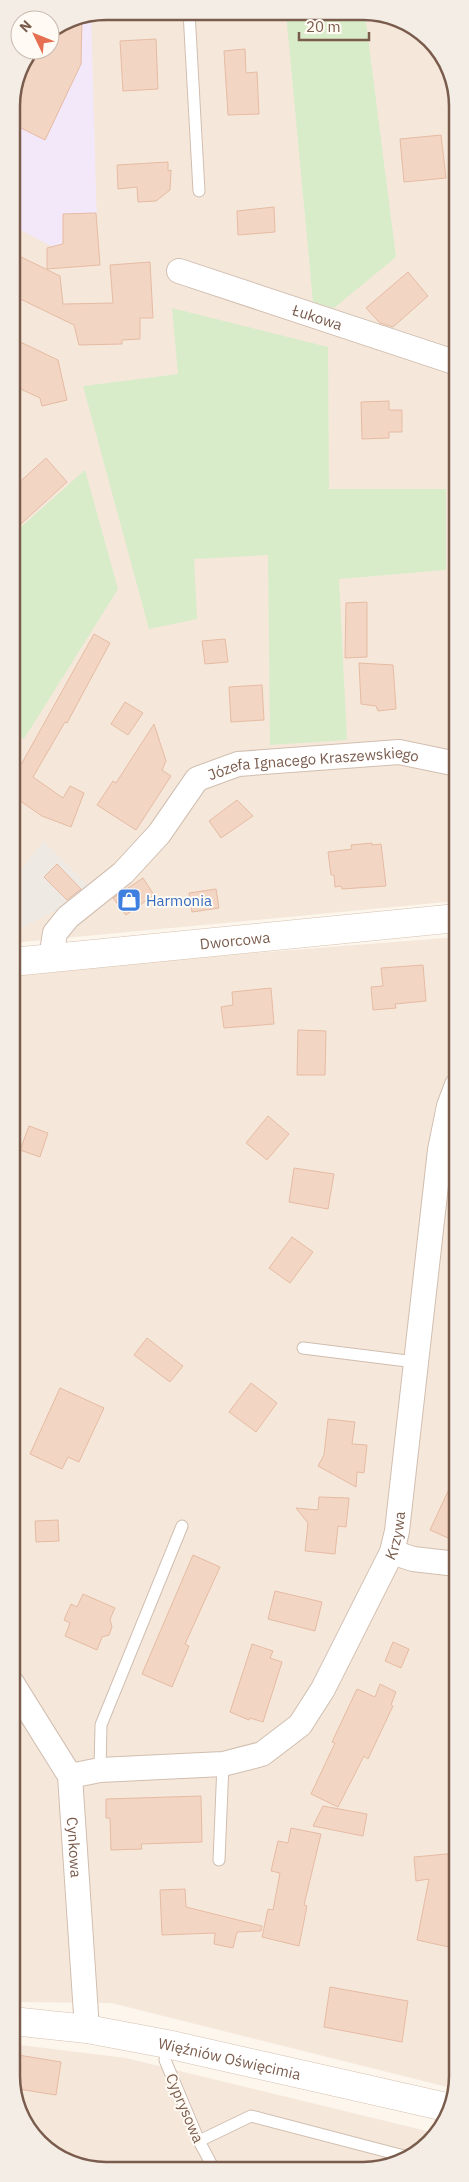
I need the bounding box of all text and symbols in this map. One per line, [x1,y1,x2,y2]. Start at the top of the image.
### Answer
north arrow [10,10,60,60]
scale bar [299,10,369,42]
text: N [15,16,36,36]
text: 20 m [306,17,341,36]
street label: Łukowa [289,299,345,334]
street label: Józefa Ignacego Kraszewskiego [205,742,421,784]
shop icon: Harmonia [116,887,142,913]
place label: Harmonia [146,891,212,910]
street label: Dworcowa [199,927,271,953]
street label: Krzywa [380,1510,409,1563]
street label: Cynkowa [63,1816,86,1878]
street label: Więźniów Oświęcimia [157,2033,303,2083]
street label: Cyprysowa [162,2070,208,2146]

